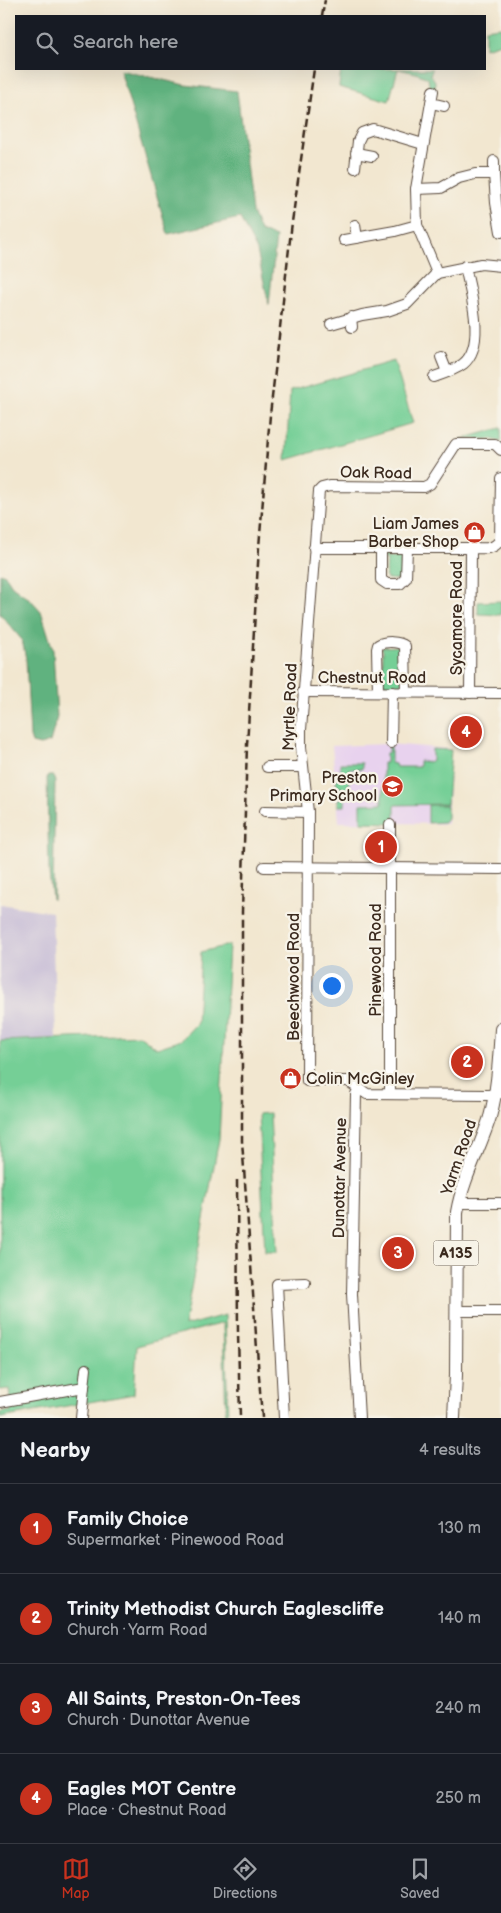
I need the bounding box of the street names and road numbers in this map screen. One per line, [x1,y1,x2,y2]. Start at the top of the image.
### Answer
street label: Oak Road [340,463,412,484]
street label: Sycamore Road [448,561,467,675]
street label: Myrtle Road [279,663,302,751]
street label: Chestnut Road [318,669,426,688]
street label: Pinewood Road [367,903,386,1017]
street label: Beechwood Road [285,913,304,1041]
street label: Dunottar Avenue [330,1117,351,1239]
street label: Yarm Road [437,1117,481,1199]
road number: A135 [434,1240,478,1266]

